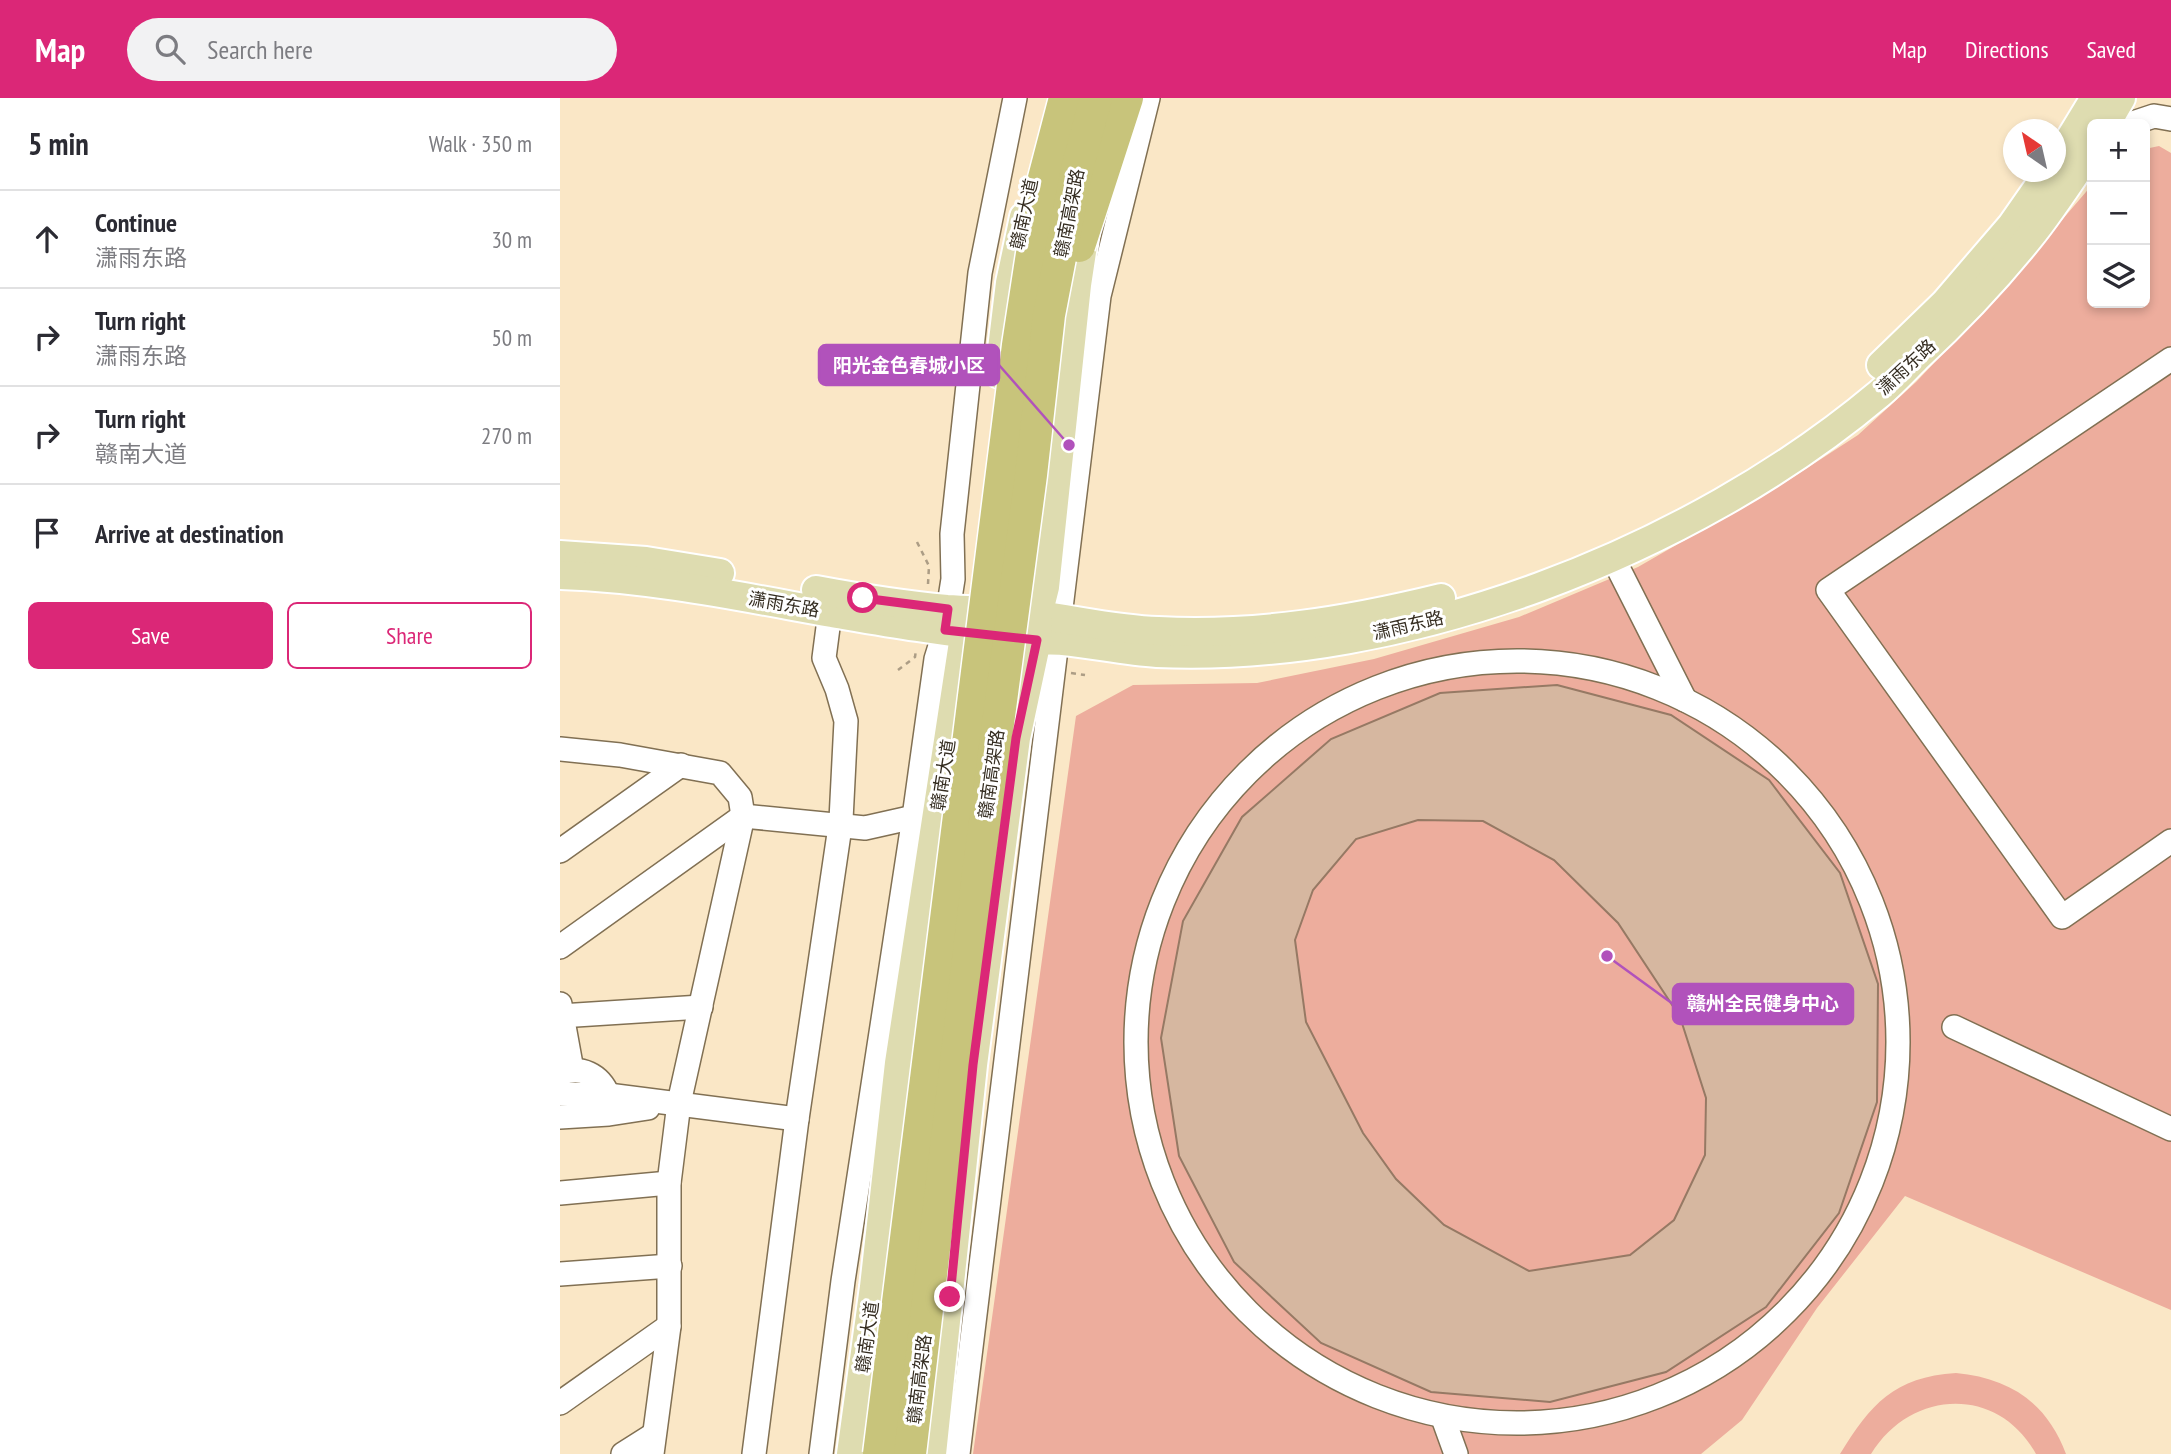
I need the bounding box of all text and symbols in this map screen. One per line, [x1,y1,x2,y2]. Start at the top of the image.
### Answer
search box [127,18,617,81]
text: Map [35,28,85,71]
icon: search [151,30,189,68]
text: Search here [207,33,313,66]
text: Map [1892,34,1927,65]
text: Directions [1965,34,2049,65]
text: Saved [2087,34,2136,65]
north arrow [2003,119,2066,182]
map controls [2087,119,2150,308]
button: + [2087,119,2150,182]
text: 5 min [28,124,89,163]
text: Walk · 350 m [429,129,532,158]
street label: 赣南高架路 [1049,167,1089,259]
street label: 赣南大道 [1005,176,1043,252]
button: − [2087,182,2150,245]
text: Continue [95,206,177,239]
icon: ahead [28,220,66,258]
text: 30 m [491,225,532,254]
text: 潇雨东路 [95,243,187,272]
button: layers [2087,245,2150,308]
text: Turn right [95,304,186,337]
icon: right [28,318,66,356]
text: 50 m [491,323,532,352]
street label: 潇雨东路 [1872,334,1940,400]
text: 潇雨东路 [95,341,187,370]
callout: 阳光金色春城小区 [819,345,999,385]
text: 阳光金色春城小区 [833,353,985,377]
text: Turn right [95,402,186,435]
icon: right [28,416,66,454]
text: 270 m [481,421,532,450]
text: 赣南大道 [95,439,187,468]
icon: arrive [28,514,66,552]
text: Arrive at destination [95,517,284,550]
route start [847,582,878,613]
street label: 潇雨东路 [747,586,821,622]
button: Save [28,602,273,669]
button: Share [287,602,532,669]
street label: 潇雨东路 [1370,606,1446,644]
street label: 赣南高架路 [973,728,1009,820]
street label: 赣南大道 [926,738,960,812]
callout: 赣州全民健身中心 [1673,984,1853,1024]
text: 赣州全民健身中心 [1687,991,1839,1015]
route end [934,1281,965,1312]
street label: 赣南大道 [851,1300,883,1374]
street label: 赣南高架路 [902,1333,936,1425]

